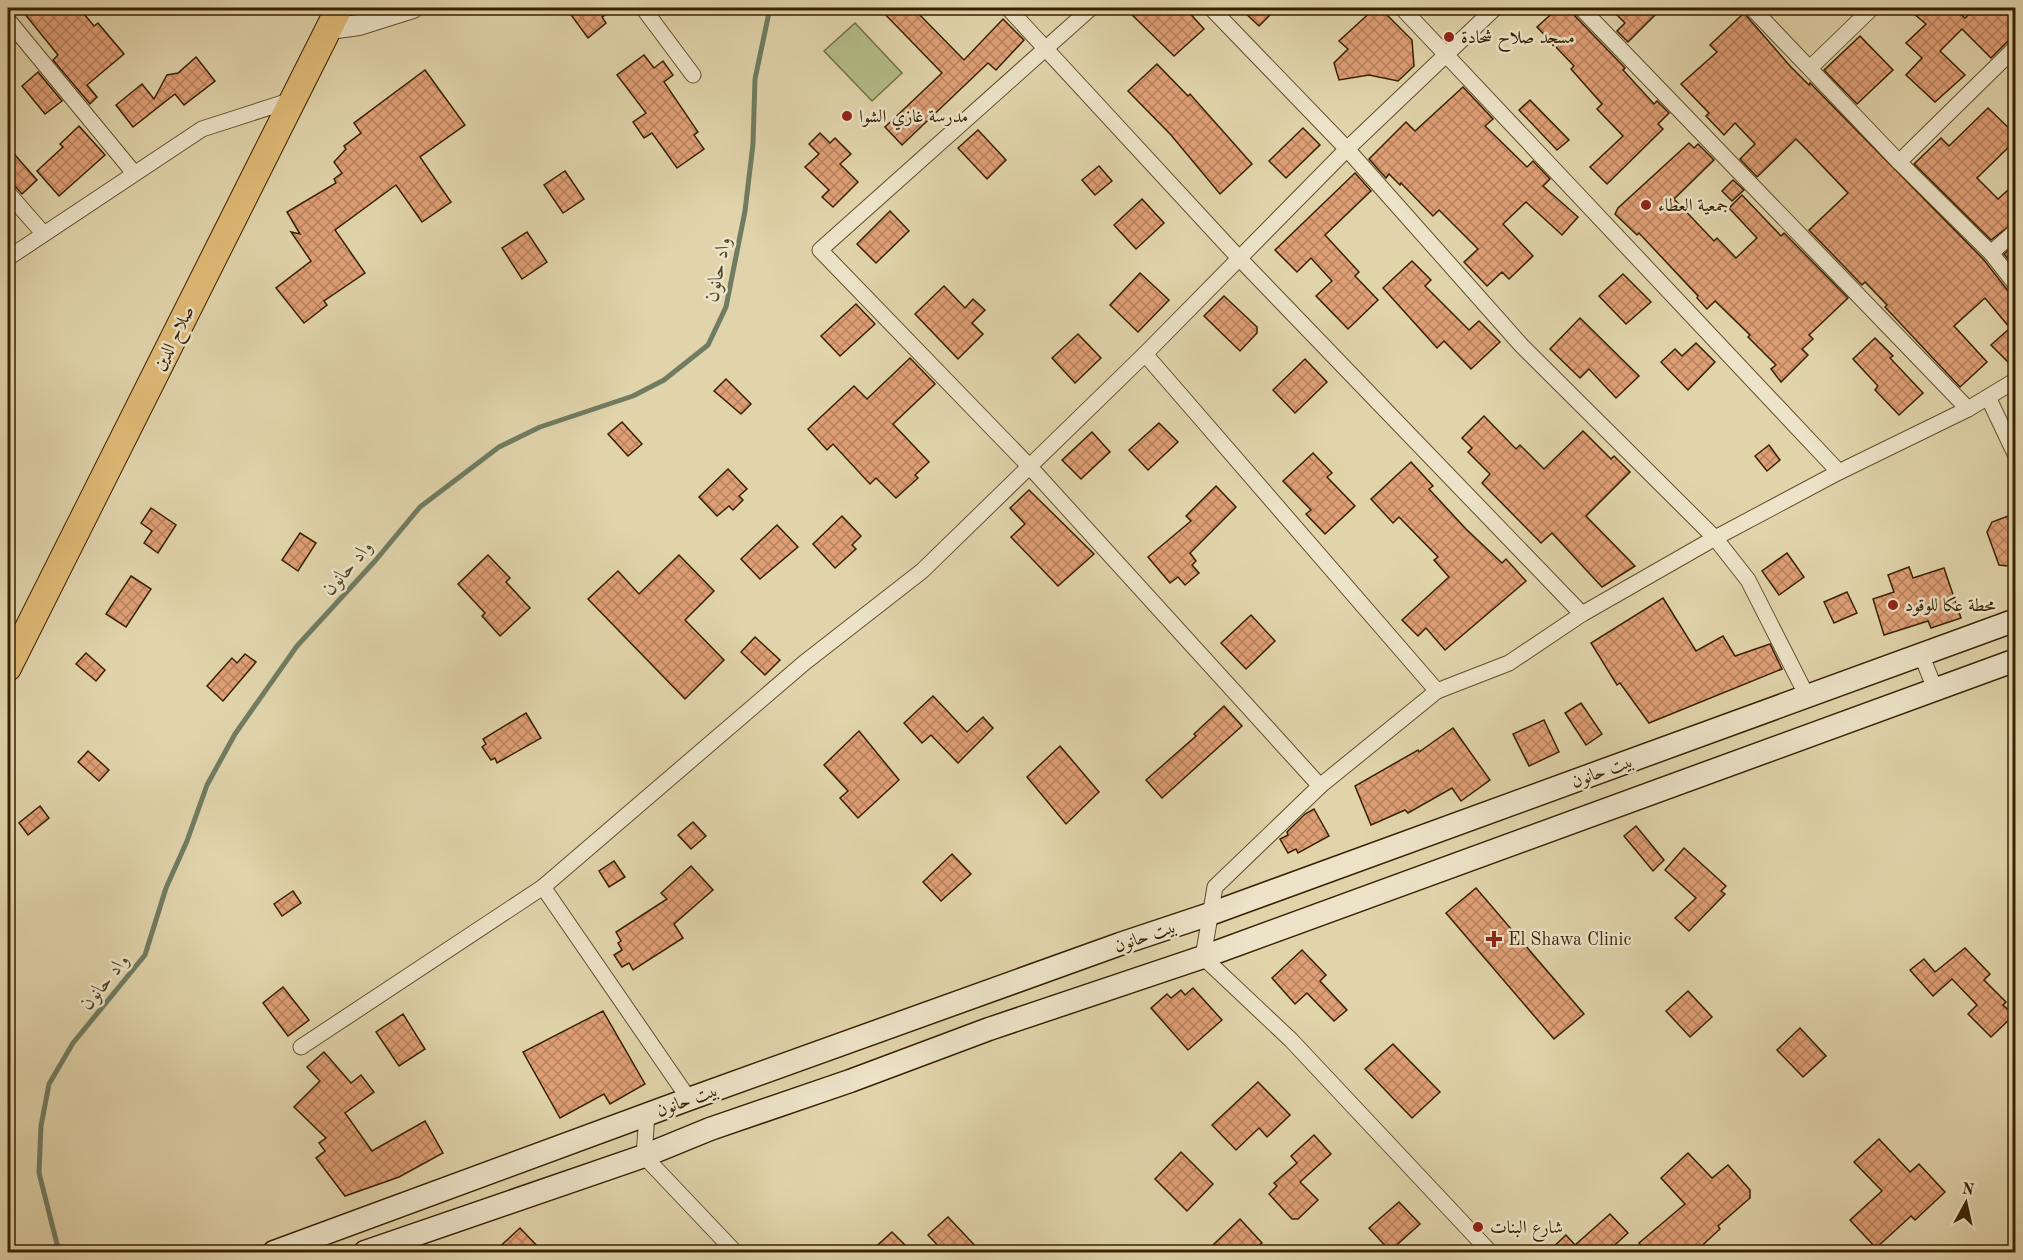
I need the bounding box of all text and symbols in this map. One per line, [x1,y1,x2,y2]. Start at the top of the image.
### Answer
place label: مسجد صلاح شحادة [1461,29,1575,53]
marker: مسجد صلاح شحادة [1442,30,1456,44]
place label: مدرسة غازي الشوا [859,108,968,131]
marker: مدرسة غازي الشوا [840,109,854,123]
place label: جمعية العطاء [1658,197,1729,215]
marker: جمعية العطاء [1639,198,1653,212]
water label: واد حانون [702,235,737,304]
street label: صلاح الدين [150,303,203,376]
water label: واد حانون [319,537,378,600]
place label: محطة عكا للوقود [1905,596,1996,616]
marker: محطة عكا للوقود [1886,598,1900,612]
street label: بيت حانون [1569,752,1636,792]
street label: بيت حانون [1112,918,1179,957]
marker: El Shawa Clinic [1485,930,1503,948]
place label: El Shawa Clinic [1508,931,1631,949]
water label: واد حانون [77,950,135,1015]
street label: بيت حانون [654,1081,721,1121]
north arrow [1936,1173,1996,1233]
text: N [1961,1181,1976,1199]
place label: شارع البنات [1490,1219,1563,1242]
marker: شارع البنات [1471,1220,1485,1234]

